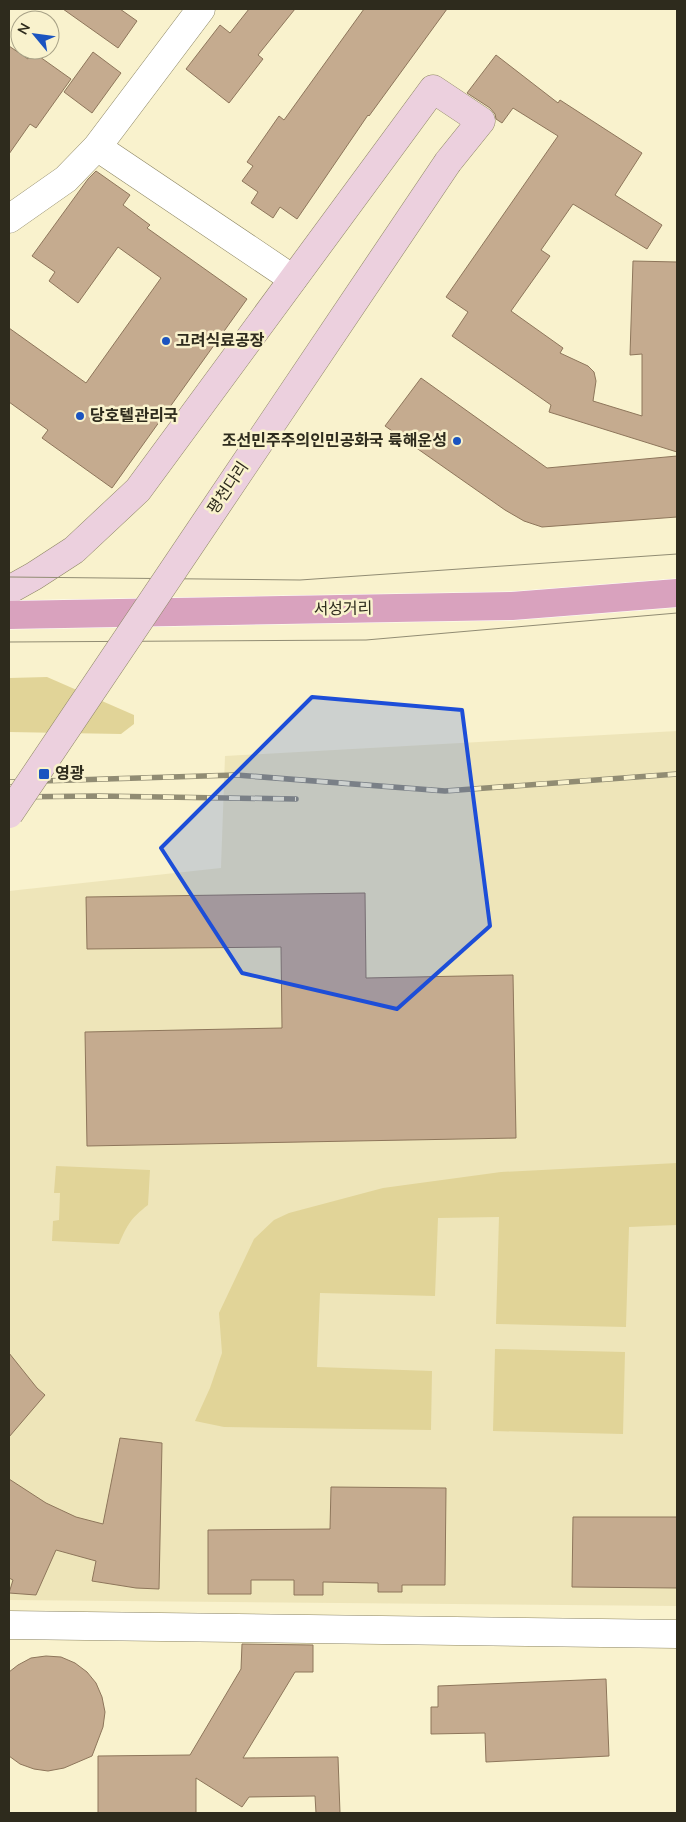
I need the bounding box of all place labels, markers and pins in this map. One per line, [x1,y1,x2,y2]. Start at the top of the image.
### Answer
place label: 고려식료공장 [176,330,265,352]
marker: 고려식료공장 [160,335,172,347]
place label: 당호텔관리국 [90,405,178,427]
marker: 당호텔관리국 [74,410,86,422]
place label: 조선민주주의인민공화국 륙해운성 [222,430,447,452]
marker: 조선민주주의인민공화국 륙해운성 [451,435,463,447]
place label: 영광 [55,763,85,785]
marker: 영광 [37,767,51,781]

